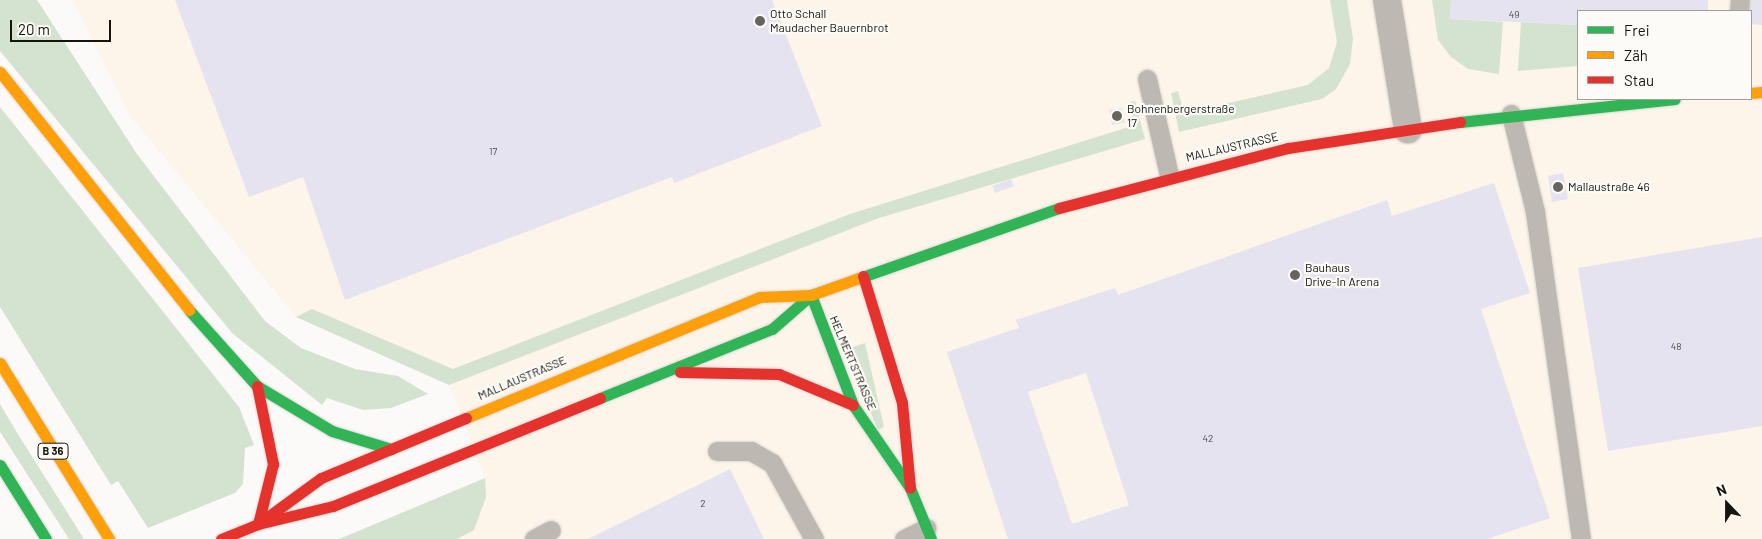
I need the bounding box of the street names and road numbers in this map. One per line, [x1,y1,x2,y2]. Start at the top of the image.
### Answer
street label: MALLAUSTRASSE [1184,129,1280,165]
street label: HELMERTSTRASSE [827,314,879,412]
street label: MALLAUSTRASSE [476,353,568,403]
road number: B 36 [37,442,69,460]

